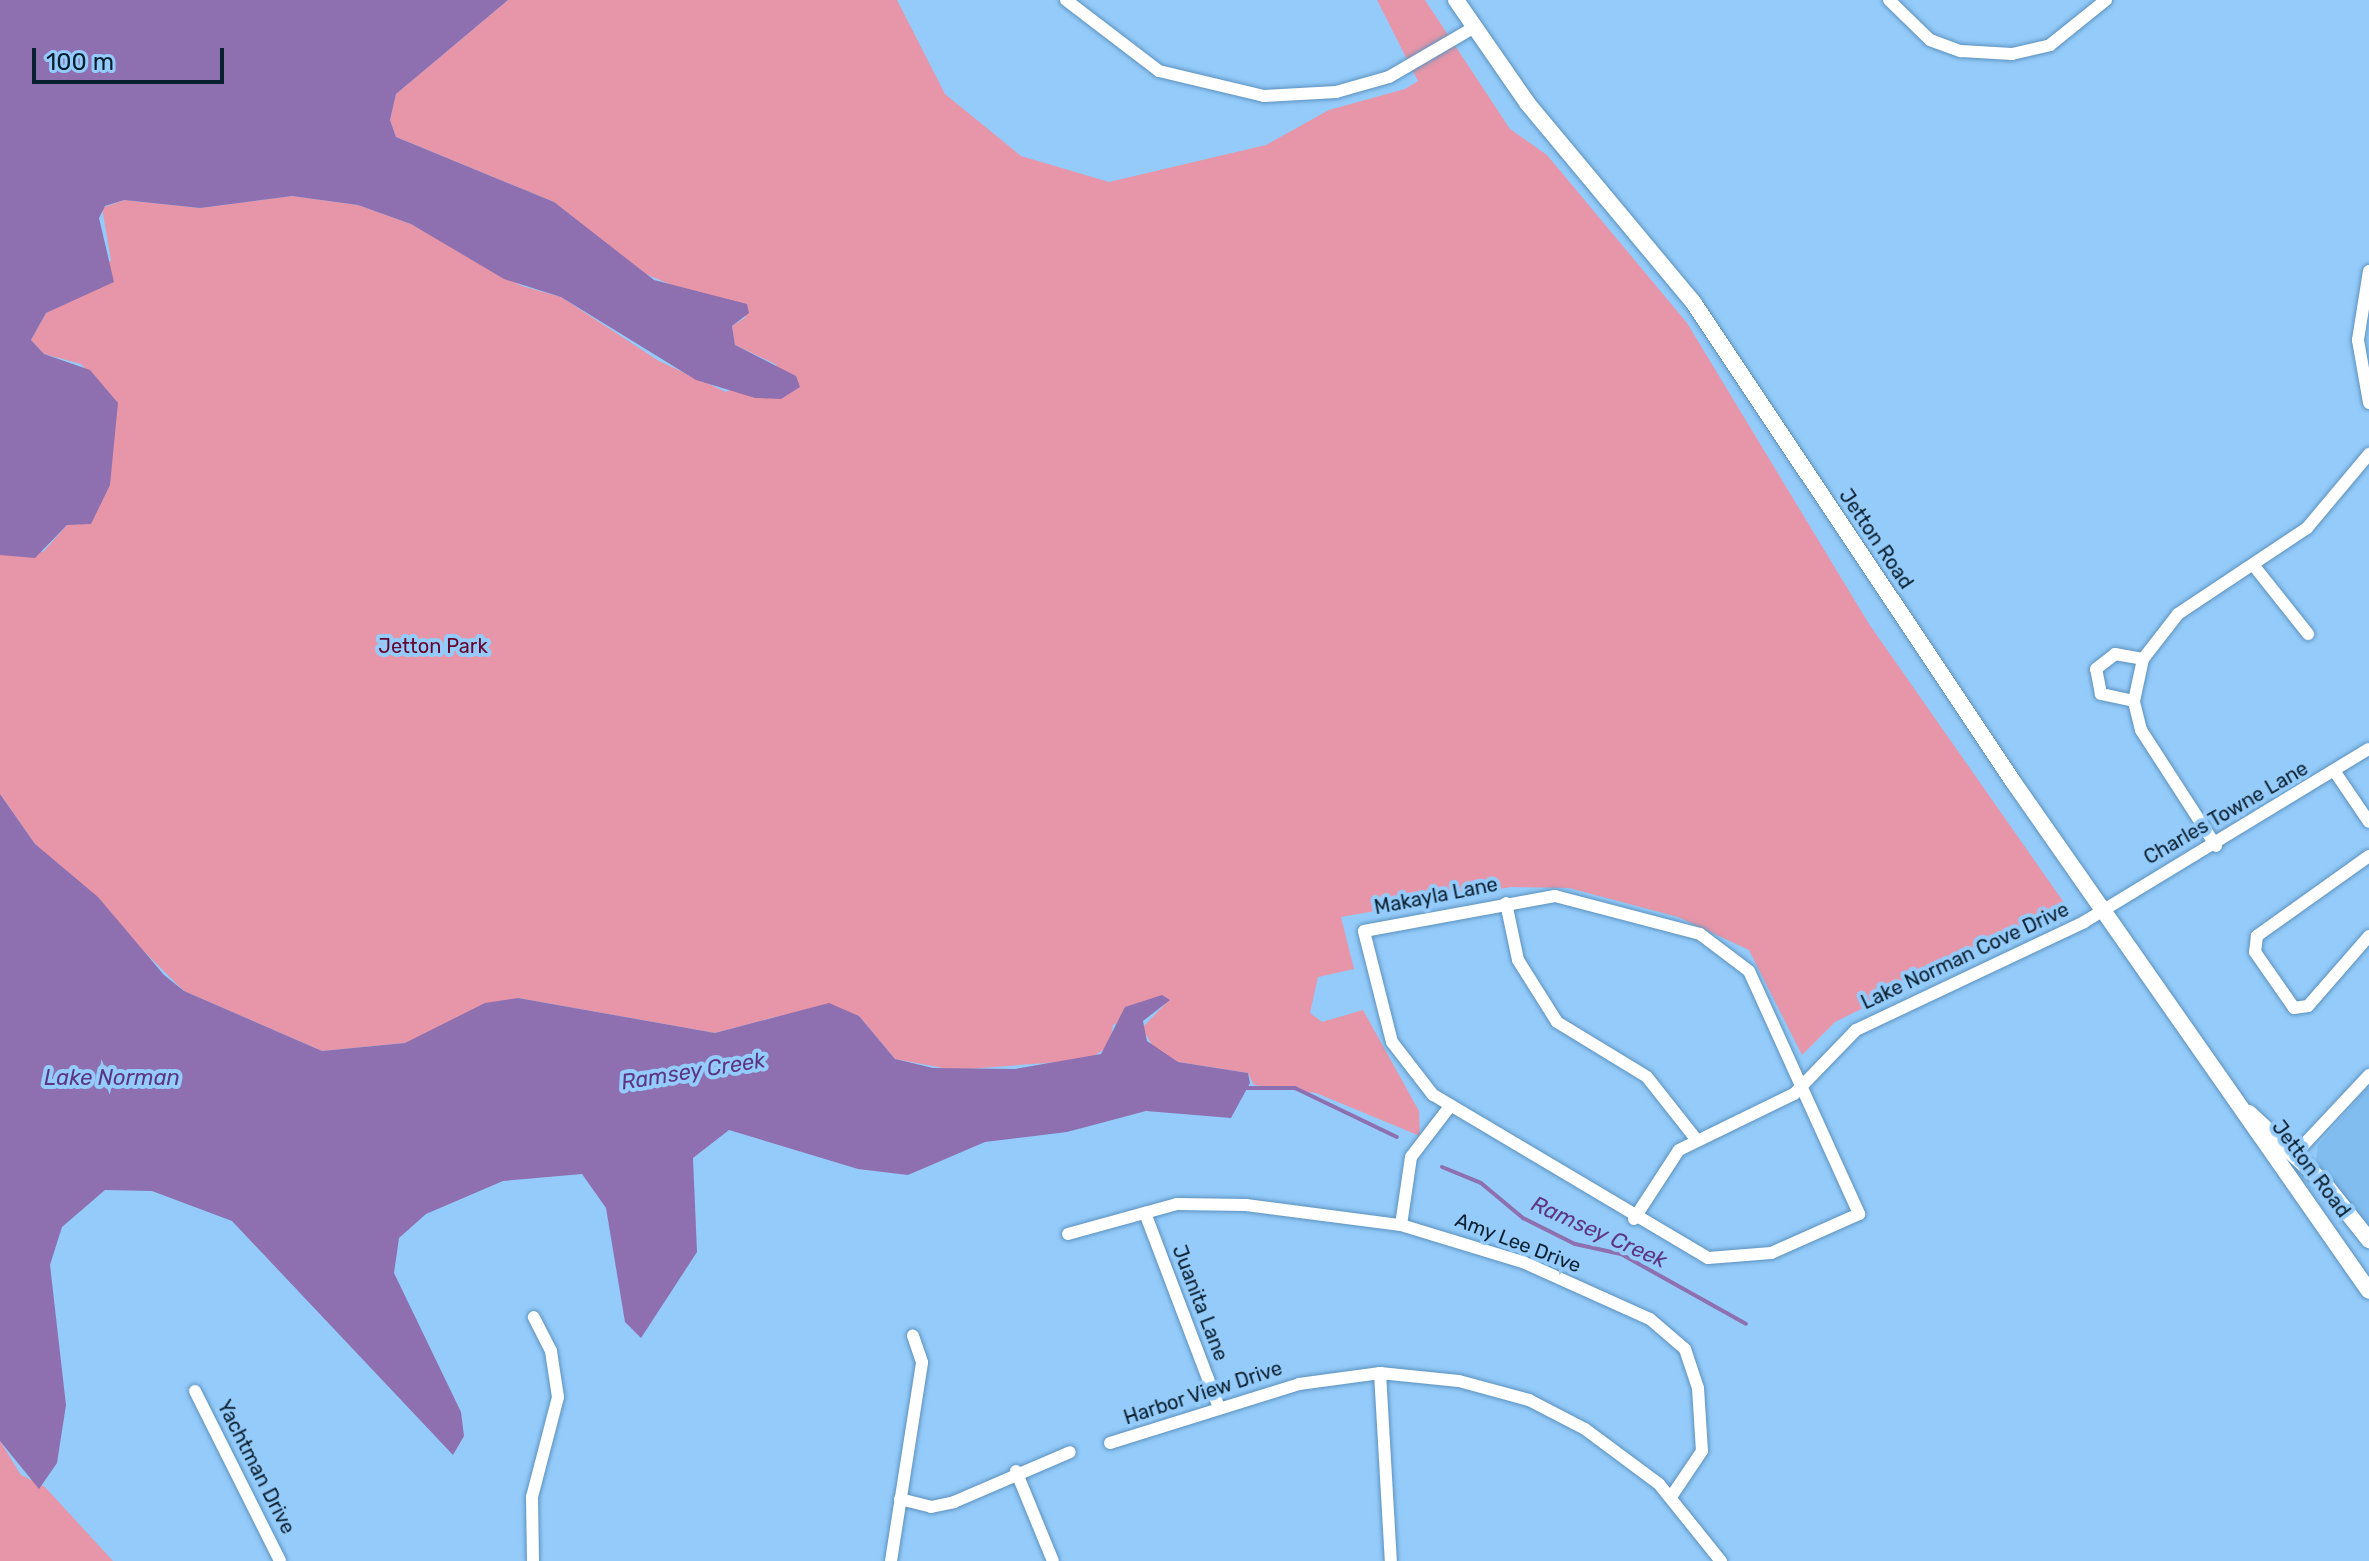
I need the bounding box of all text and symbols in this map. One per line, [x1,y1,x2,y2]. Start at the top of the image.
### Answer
scale bar [36,32,228,82]
text: 100 m [46,48,114,76]
street label: Jetton Road [1834,484,1918,594]
park label: Jetton Park [378,634,488,658]
street label: Charles Towne Lane [2139,756,2313,870]
street label: Makayla Lane [1372,872,1500,920]
street label: Lake Norman Cove Drive [1857,897,2073,1015]
water label: Ramsey Creek [619,1047,767,1095]
water label: Lake Norman [44,1065,180,1091]
street label: Jetton Road [2267,1116,2355,1222]
water label: Ramsey Creek [1527,1190,1671,1274]
street label: Amy Lee Drive [1451,1208,1585,1278]
street label: Juanita Lane [1167,1242,1233,1364]
street label: Harbor View Drive [1120,1356,1286,1430]
street label: Yachtman Drive [212,1396,300,1538]

